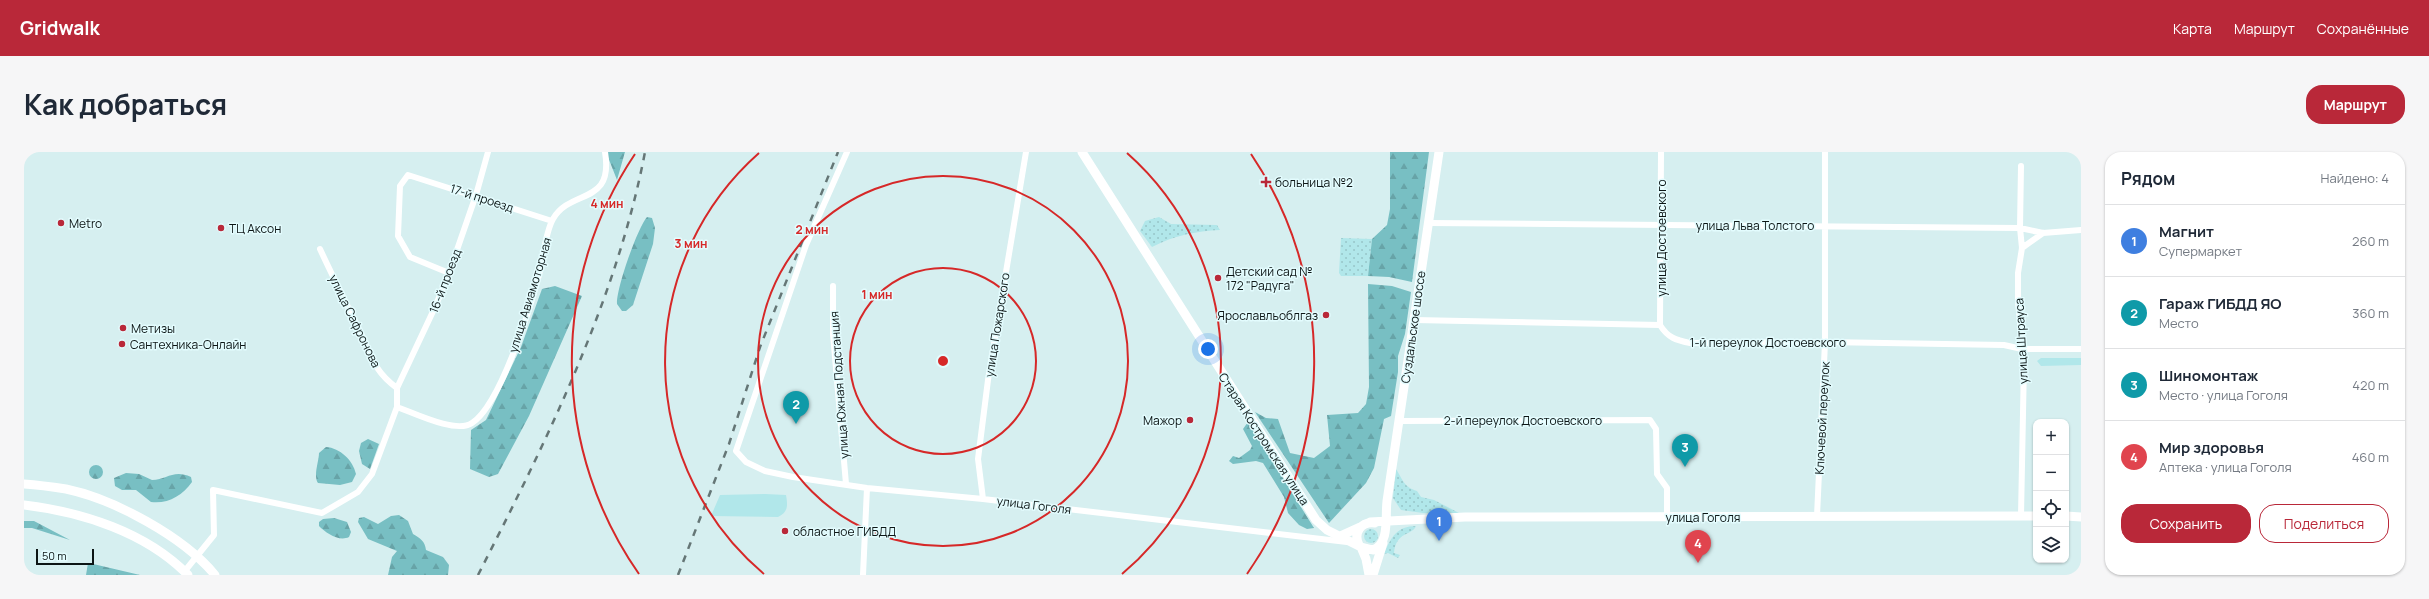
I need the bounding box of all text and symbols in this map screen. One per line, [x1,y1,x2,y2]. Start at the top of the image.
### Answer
text: Gridwalk [20,15,100,41]
text: Карта [2173,19,2212,38]
text: Маршрут [2234,19,2295,38]
text: Сохранённые [2317,19,2409,38]
text: Как добраться [24,85,227,123]
button: Маршрут [2306,85,2405,124]
text: Рядом [2121,167,2175,190]
text: Найдено: 4 [2321,169,2389,187]
place label: больница №2 [1275,174,1353,191]
marker: больница №2 [1260,176,1272,188]
street label: улица Достоевского [1653,179,1670,297]
street label: 17-й проезд [448,180,516,216]
text: 4 мин [590,195,624,212]
place label: Metro [69,215,102,232]
street label: улица Льва Толстого [1696,217,1814,234]
marker: Metro [56,218,66,228]
place label: ТЦ Аксон [229,220,281,237]
text: 2 мин [795,221,829,238]
text: Магнит [2159,221,2214,242]
marker: ТЦ Аксон [216,223,226,233]
text: 1 [2131,232,2137,250]
text: 260 m [2352,232,2389,250]
street label: улица Авиамоторная [504,235,556,355]
text: 3 мин [675,235,707,252]
text: Супермаркет [2159,242,2242,260]
street label: 16-й проезд [425,246,465,316]
place label: Детский сад № 172 "Радуга" [1226,263,1313,294]
street label: Суздальское шоссе [1397,270,1429,384]
street label: улица Сафронова [325,272,385,370]
street label: улица Пожарского [980,272,1014,378]
marker: Детский сад № 172 "Радуга" [1213,273,1223,283]
text: 1 мин [861,286,893,303]
text: Гараж ГИБДД ЯО [2159,293,2282,314]
street label: улица Штрауса [2010,298,2032,384]
text: 2 [2130,304,2138,322]
text: 360 m [2352,304,2389,322]
place label: Ярославльоблгаз [1217,307,1318,324]
marker: Ярославльоблгаз [1321,310,1331,320]
street label: улица Южная Подстанция [825,311,853,459]
text: Место [2159,314,2199,332]
place label: Метизы [131,320,175,337]
marker: Метизы [118,323,128,333]
street label: 1-й переулок Достоевского [1690,334,1846,351]
place label: Сантехника-Онлайн [130,336,246,353]
marker: Сантехника-Онлайн [117,339,127,349]
your location [1198,339,1218,359]
centre of rings [936,354,950,368]
street label: Ключевой переулок [1811,360,1834,475]
text: Шиномонтаж [2159,365,2258,386]
street label: Старая Костромская улица [1215,369,1313,509]
text: 3 [2130,376,2138,394]
text: 420 m [2352,376,2389,394]
text: Место · улица Гоголя [2159,386,2288,404]
pin: 2 [783,391,809,424]
place label: Мажор [1143,412,1182,429]
street label: 2-й переулок Достоевского [1444,412,1602,429]
marker: Мажор [1185,415,1195,425]
map controls [2033,419,2069,563]
button: + [2033,419,2069,455]
pin: 3 [1672,434,1698,467]
text: Мир здоровья [2159,437,2264,458]
text: 4 [2130,448,2138,466]
text: 460 m [2352,448,2389,466]
button: − [2033,455,2069,491]
text: Аптека · улица Гоголя [2159,458,2292,476]
button: locate [2033,491,2069,527]
street label: улица Гоголя [996,492,1072,518]
button: Сохранить [2121,504,2251,543]
button: Поделиться [2259,504,2389,543]
pin: 1 [1426,508,1452,541]
street label: улица Гоголя [1666,509,1740,526]
place label: областное ГИБДД [793,523,896,540]
marker: областное ГИБДД [780,526,790,536]
button: layers [2033,527,2069,563]
pin: 4 [1685,530,1711,563]
scale bar [36,547,94,566]
text: 50 m [42,548,67,563]

